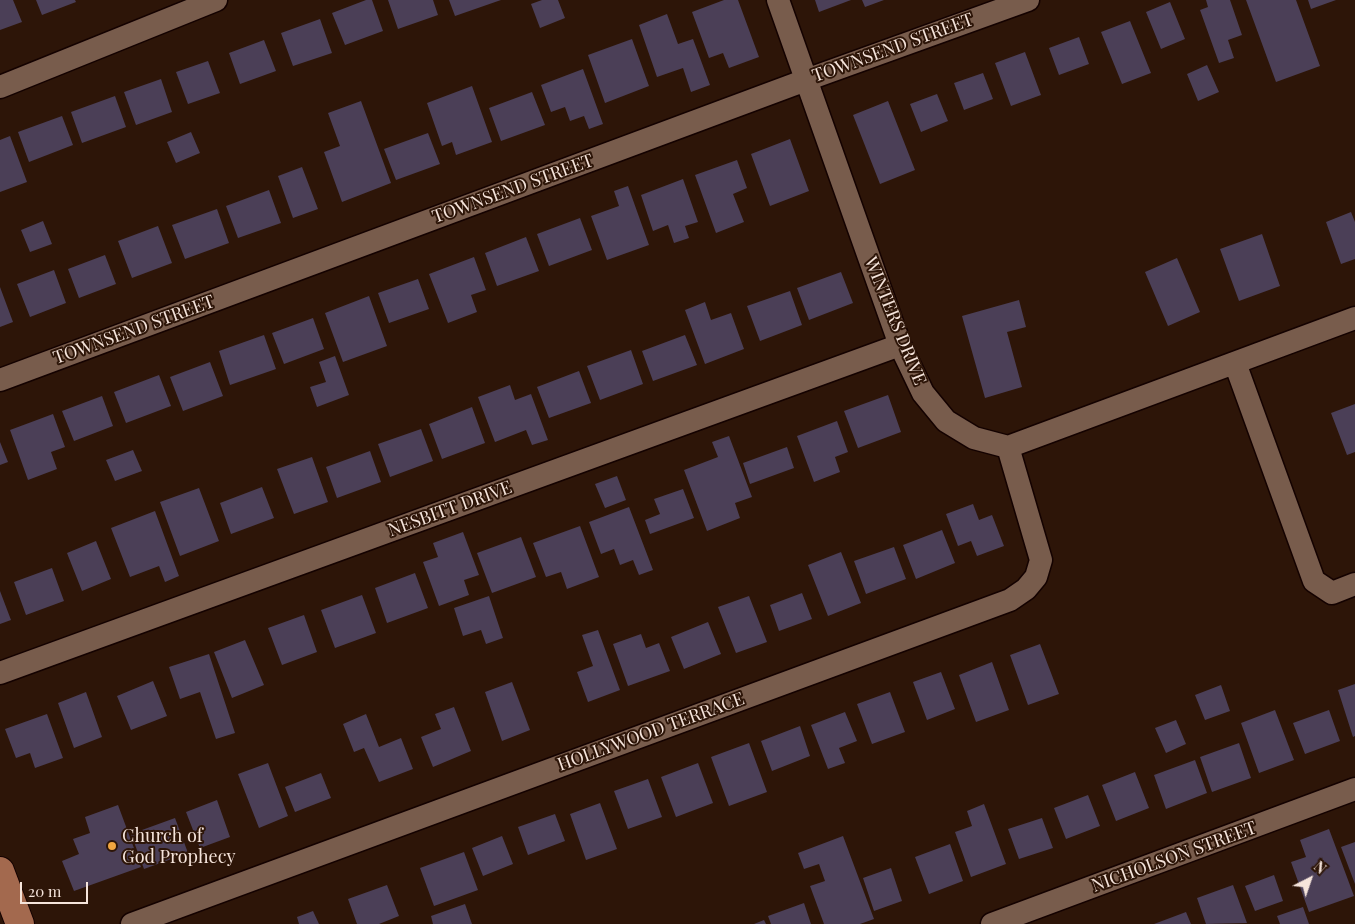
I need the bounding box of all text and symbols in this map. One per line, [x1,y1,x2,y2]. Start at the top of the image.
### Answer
street label: TOWNSEND STREET [809,9,977,87]
street label: TOWNSEND STREET [429,150,597,228]
street label: WINTERS DRIVE [860,254,930,388]
street label: TOWNSEND STREET [50,291,218,369]
street label: NESBITT DRIVE [385,477,515,541]
street label: HOLLYWOOD TERRACE [555,688,747,776]
street label: NICHOLSON STREET [1089,817,1259,897]
place label: Church of God Prophecy [122,825,235,868]
marker: Church of God Prophecy [106,840,118,852]
north arrow [1285,854,1335,904]
text: N [1310,857,1330,878]
scale bar [22,872,90,904]
text: 20 m [28,881,61,901]

